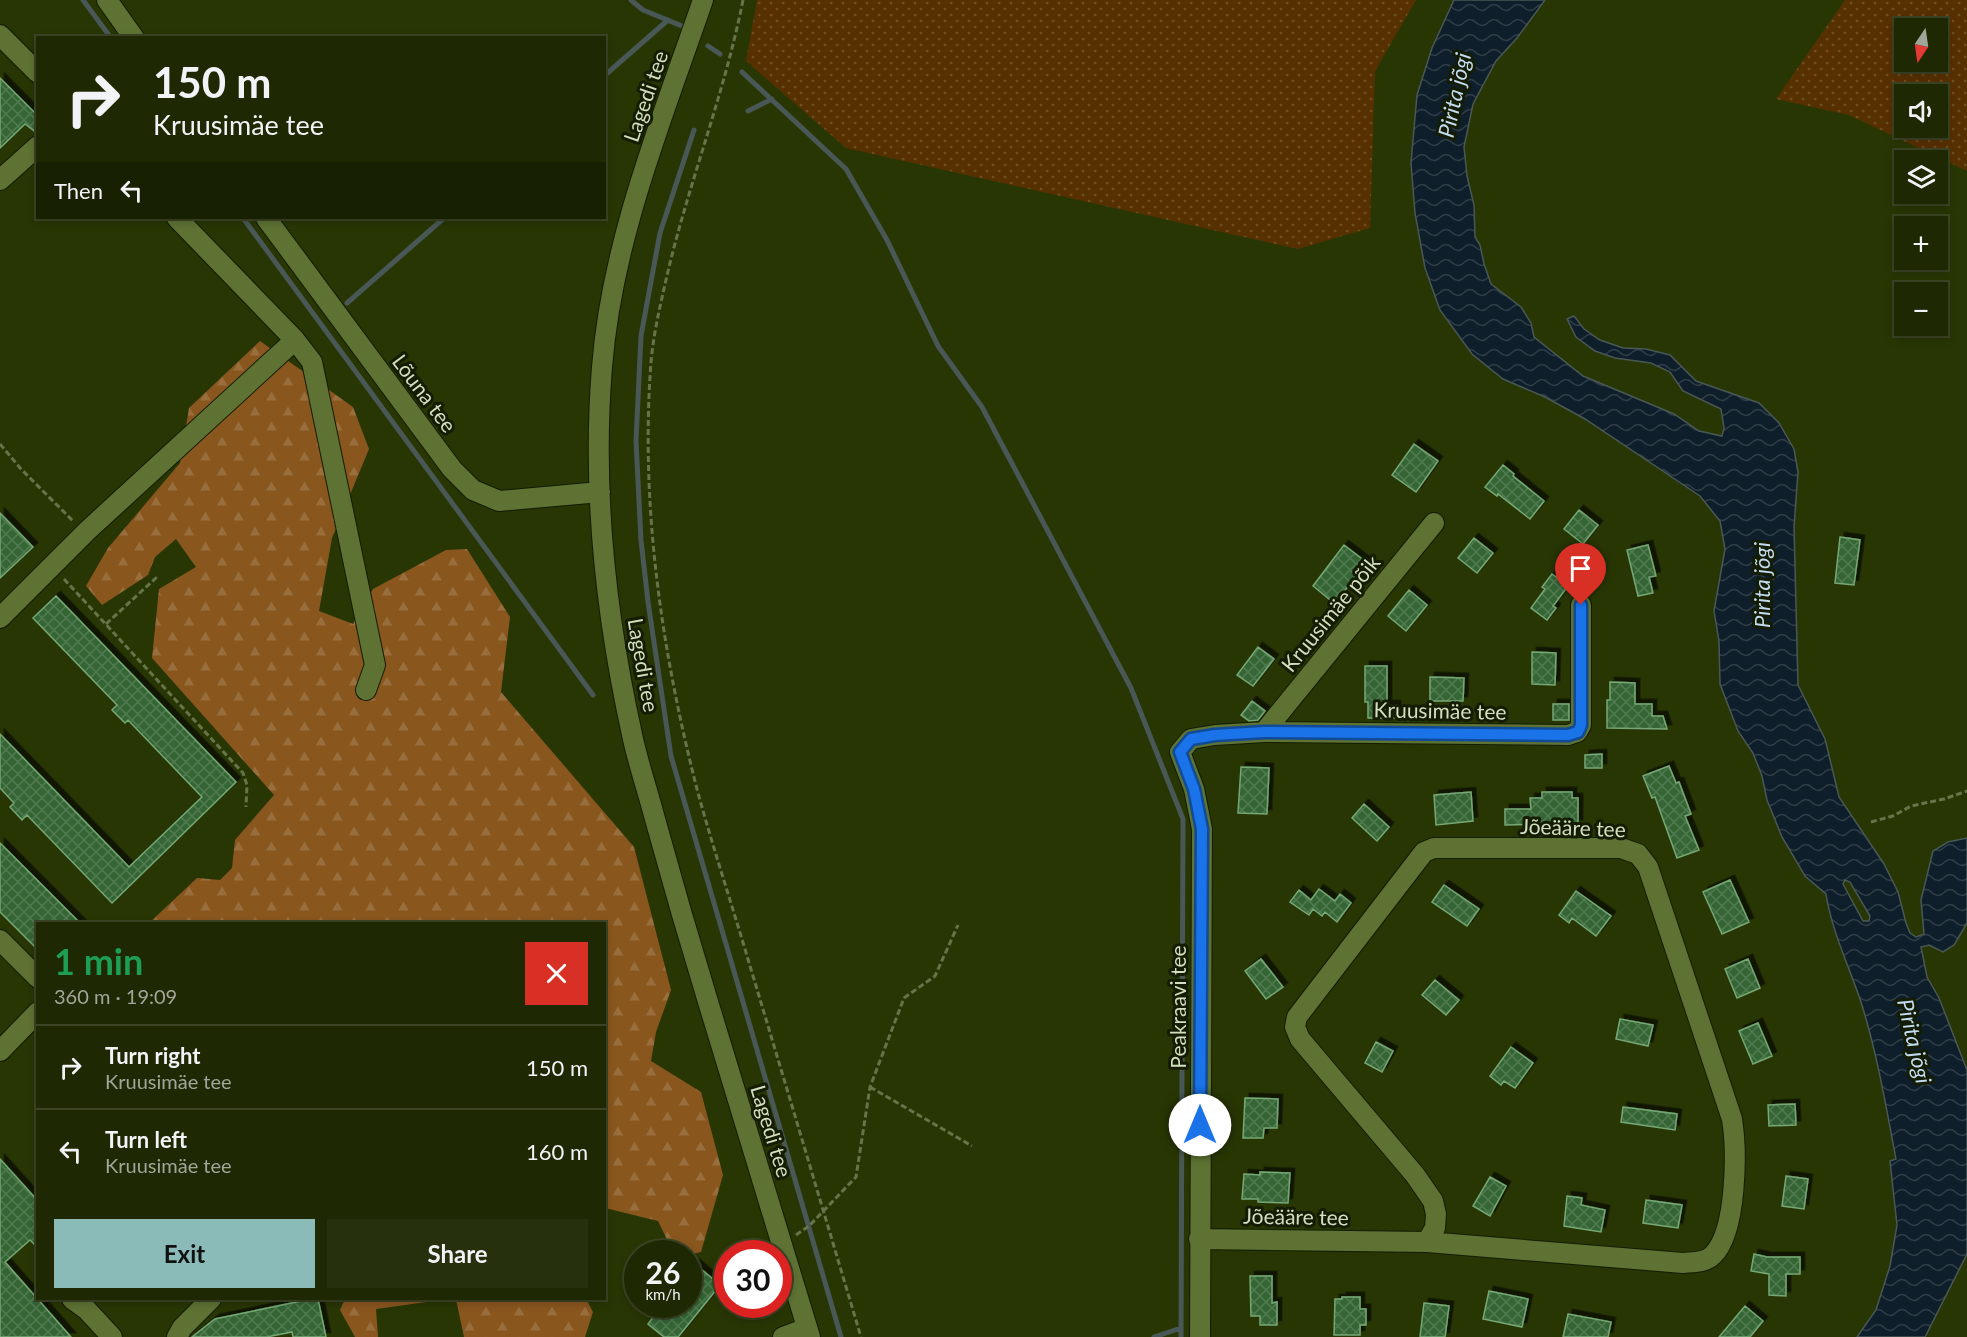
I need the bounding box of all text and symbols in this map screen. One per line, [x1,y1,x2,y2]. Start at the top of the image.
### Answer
north arrow [1894,18,1948,72]
map controls [1894,18,1948,336]
street label: Lagedi tee [618,47,672,145]
water label: Pirita jõgi [1432,50,1476,140]
text: 150 m [153,57,271,107]
icon: right [54,60,132,138]
button: sound [1894,84,1948,138]
text: Kruusimäe tee [153,108,324,141]
button: layers [1894,150,1948,204]
icon: left [115,174,148,207]
text: Then [54,177,103,204]
button: + [1894,216,1948,270]
button: − [1894,282,1948,336]
street label: Lõuna tee [388,349,462,437]
water label: Pirita jõgi [1748,542,1775,628]
pin [1555,543,1606,605]
street label: Kruusimäe põik [1275,549,1385,676]
icon: arrive [1564,552,1597,585]
street label: Lagedi tee [623,616,665,714]
street label: Kruusimäe tee [1373,696,1507,724]
street label: Jõeääre tee [1520,813,1626,841]
text: 1 min [54,939,143,983]
button: close [525,942,588,1005]
street label: Peakraavi tee [1165,945,1190,1069]
text: 360 m · 19:09 [54,984,177,1008]
water label: Pirita jõgi [1892,996,1938,1086]
text: Turn right [105,1042,200,1069]
icon: right [54,1051,87,1084]
text: 150 m [526,1054,588,1081]
text: Kruusimäe tee [105,1069,232,1093]
street label: Lagedi tee [746,1082,798,1180]
position arrow [1168,1093,1232,1157]
text: Turn left [105,1126,187,1153]
icon: left [54,1135,87,1168]
text: 160 m [526,1138,588,1165]
text: Kruusimäe tee [105,1153,232,1177]
street label: Jõeääre tee [1243,1203,1349,1229]
button: Exit [54,1219,315,1288]
button: Share [327,1219,588,1288]
speed limit sign: 30 [714,1240,792,1318]
text: 26 [646,1254,680,1290]
text: km/h [645,1285,681,1303]

